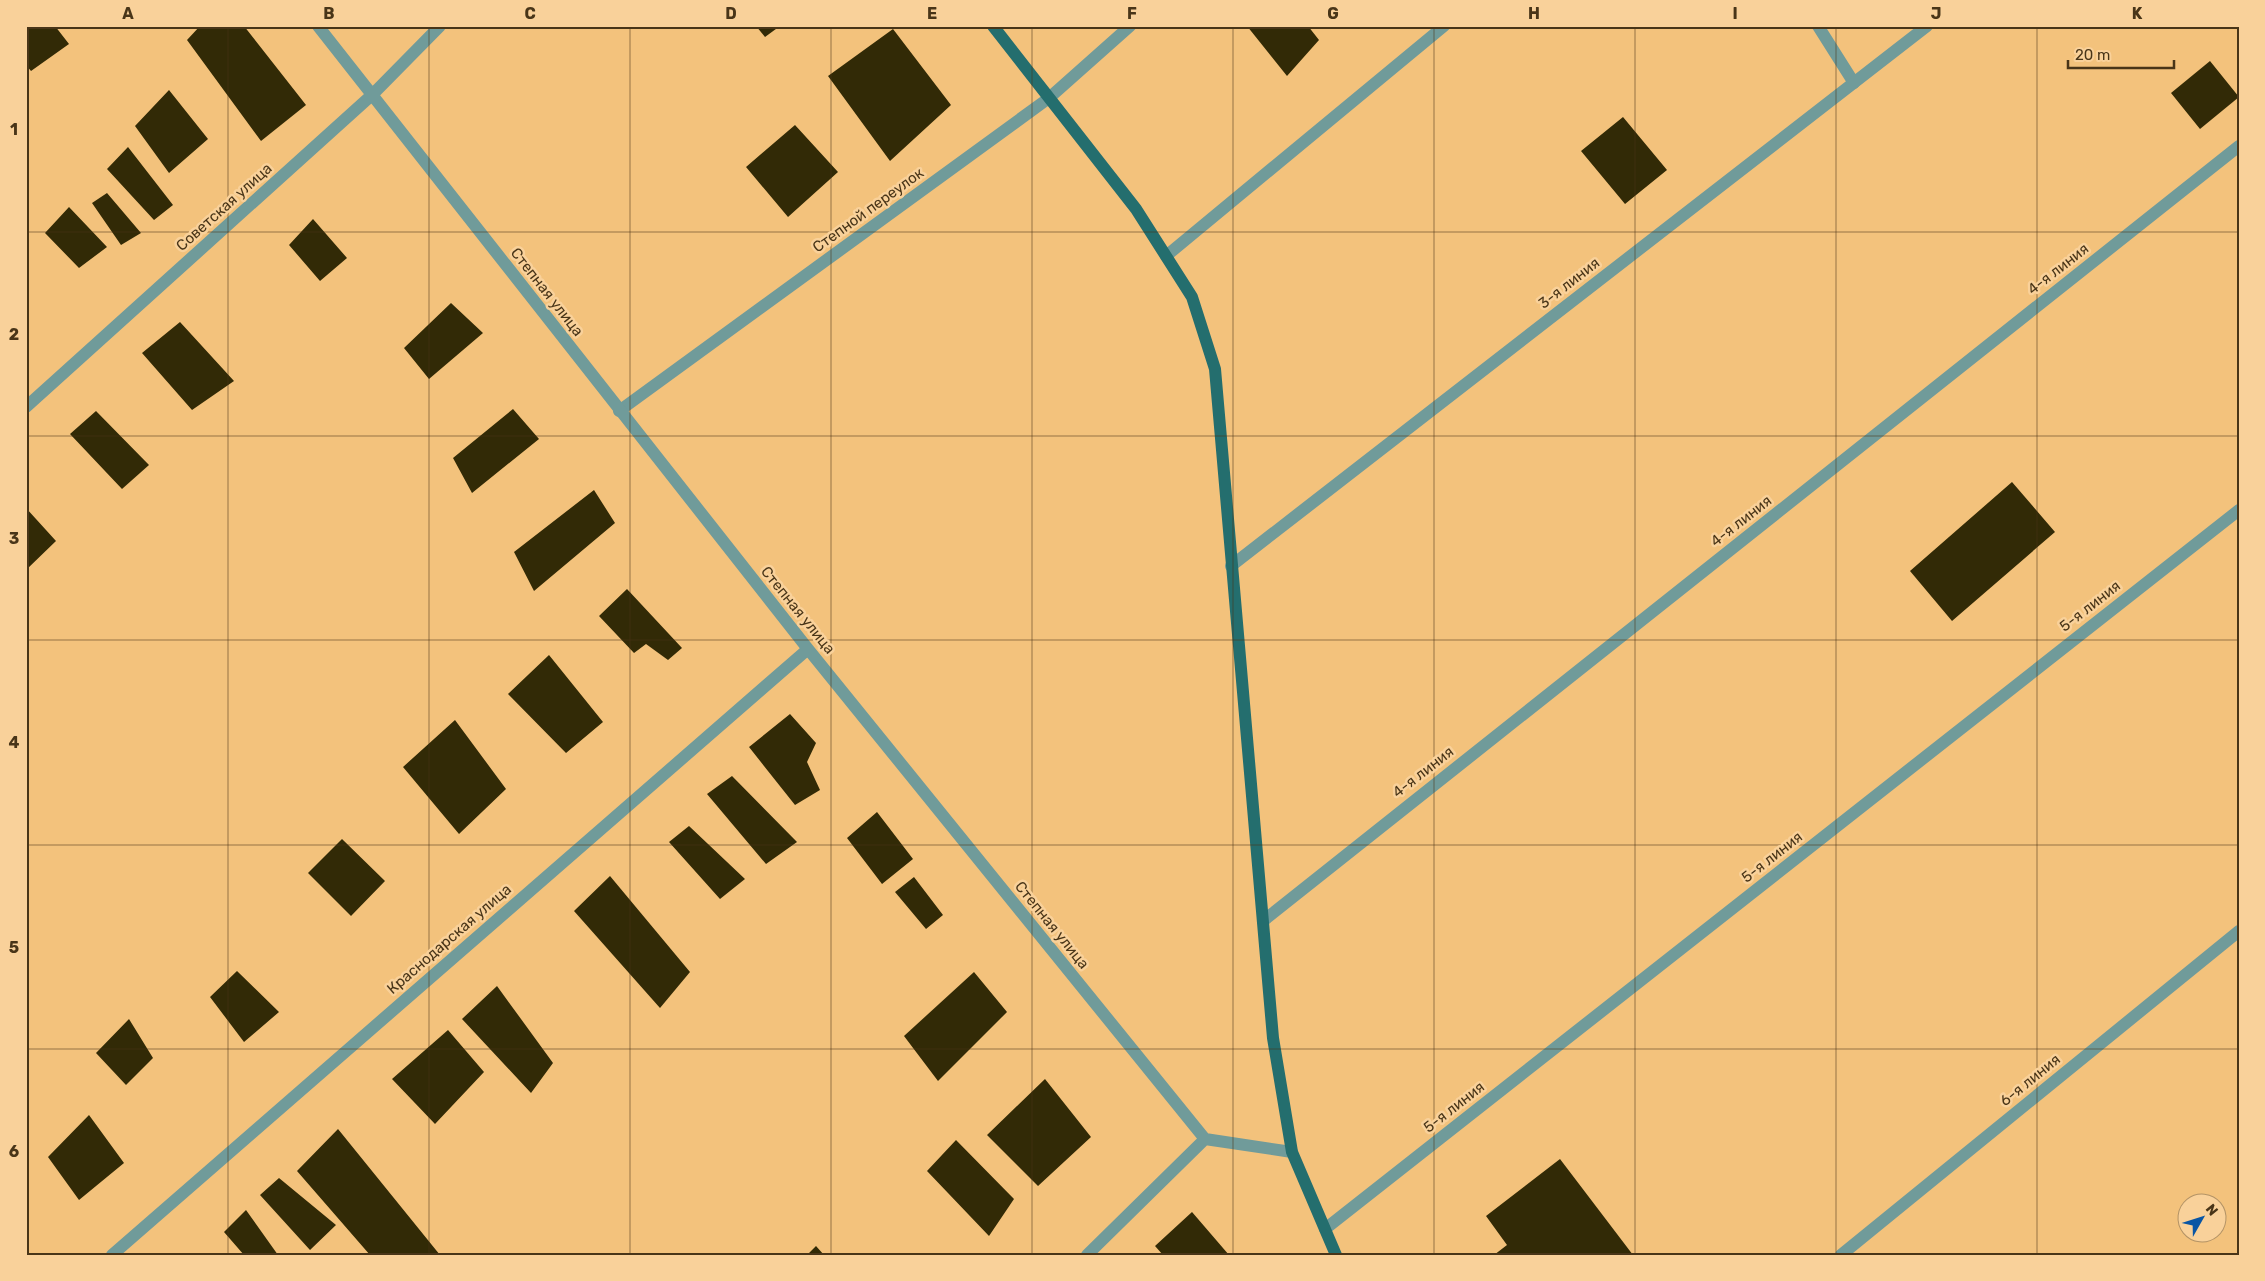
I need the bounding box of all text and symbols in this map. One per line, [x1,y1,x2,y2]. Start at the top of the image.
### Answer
text: A [122,4,134,23]
text: B [323,4,335,23]
text: C [524,4,536,23]
text: D [725,4,737,23]
text: E [927,4,937,23]
text: F [1127,4,1137,23]
text: G [1327,4,1339,23]
text: H [1528,4,1540,23]
text: I [1732,4,1738,23]
text: J [1931,4,1941,23]
text: K [2132,4,2143,23]
scale bar [2068,38,2174,70]
text: 20 m [2075,46,2110,64]
text: 1 [10,120,18,139]
street label: Советская улица [172,159,276,255]
street label: Степной переулок [809,164,927,256]
street label: 4-я линия [2024,240,2092,298]
street label: Степная улица [507,244,587,340]
street label: 3-я линия [1535,254,1603,312]
text: 2 [9,325,19,344]
street label: 4-я линия [1707,492,1775,550]
text: 3 [9,529,19,548]
street label: Степная улица [757,563,839,657]
street label: 5-я линия [2056,577,2124,635]
text: 4 [9,733,20,752]
street label: 4-я линия [1389,743,1457,801]
street label: 5-я линия [1738,828,1806,886]
street label: Степная улица [1011,878,1093,972]
street label: Краснодарская улица [383,880,515,998]
text: 5 [9,938,19,957]
street label: 6-я линия [1996,1050,2064,1110]
street label: 5-я линия [1420,1078,1488,1136]
text: 6 [9,1142,19,1161]
north arrow [2178,1194,2228,1244]
text: N [2202,1201,2221,1219]

